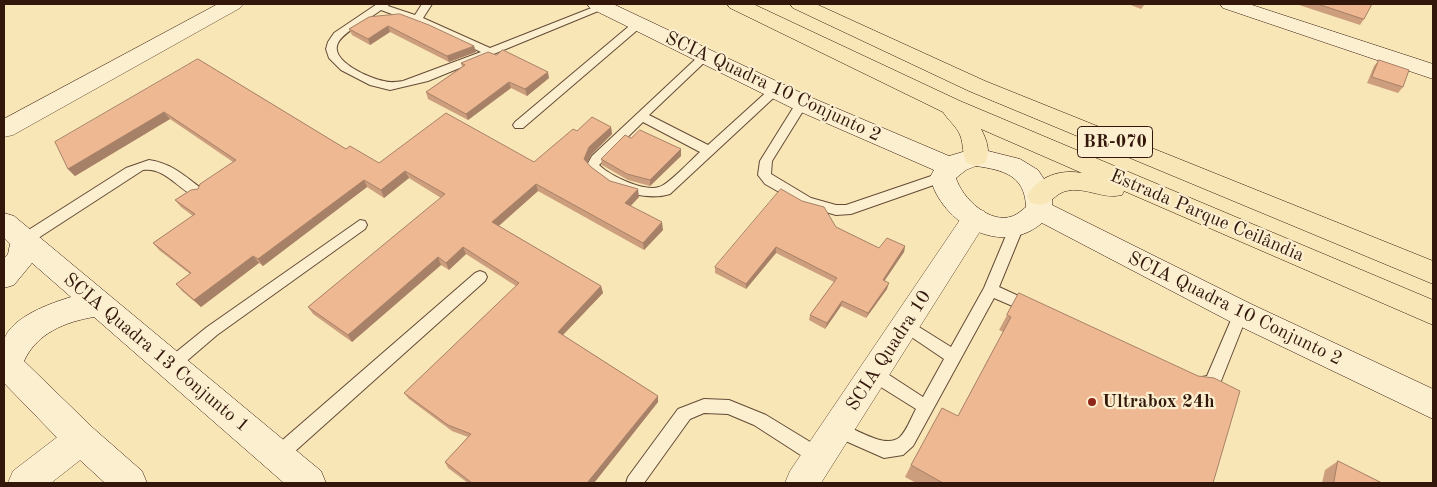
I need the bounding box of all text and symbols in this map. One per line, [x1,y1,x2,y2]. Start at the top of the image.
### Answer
street label: SCIA Quadra 10 Conjunto 2 [661,27,885,147]
road number: BR-070 [1078,126,1152,158]
street label: Estrada Parque Ceilândia [1107,165,1307,267]
street label: SCIA Quadra 10 Conjunto 2 [1124,247,1346,371]
street label: SCIA Quadra 13 Conjunto 1 [58,268,254,438]
street label: SCIA Quadra 10 [842,286,936,416]
place label: Ultrabox 24h [1102,391,1215,413]
marker: Ultrabox 24h [1086,396,1098,408]

